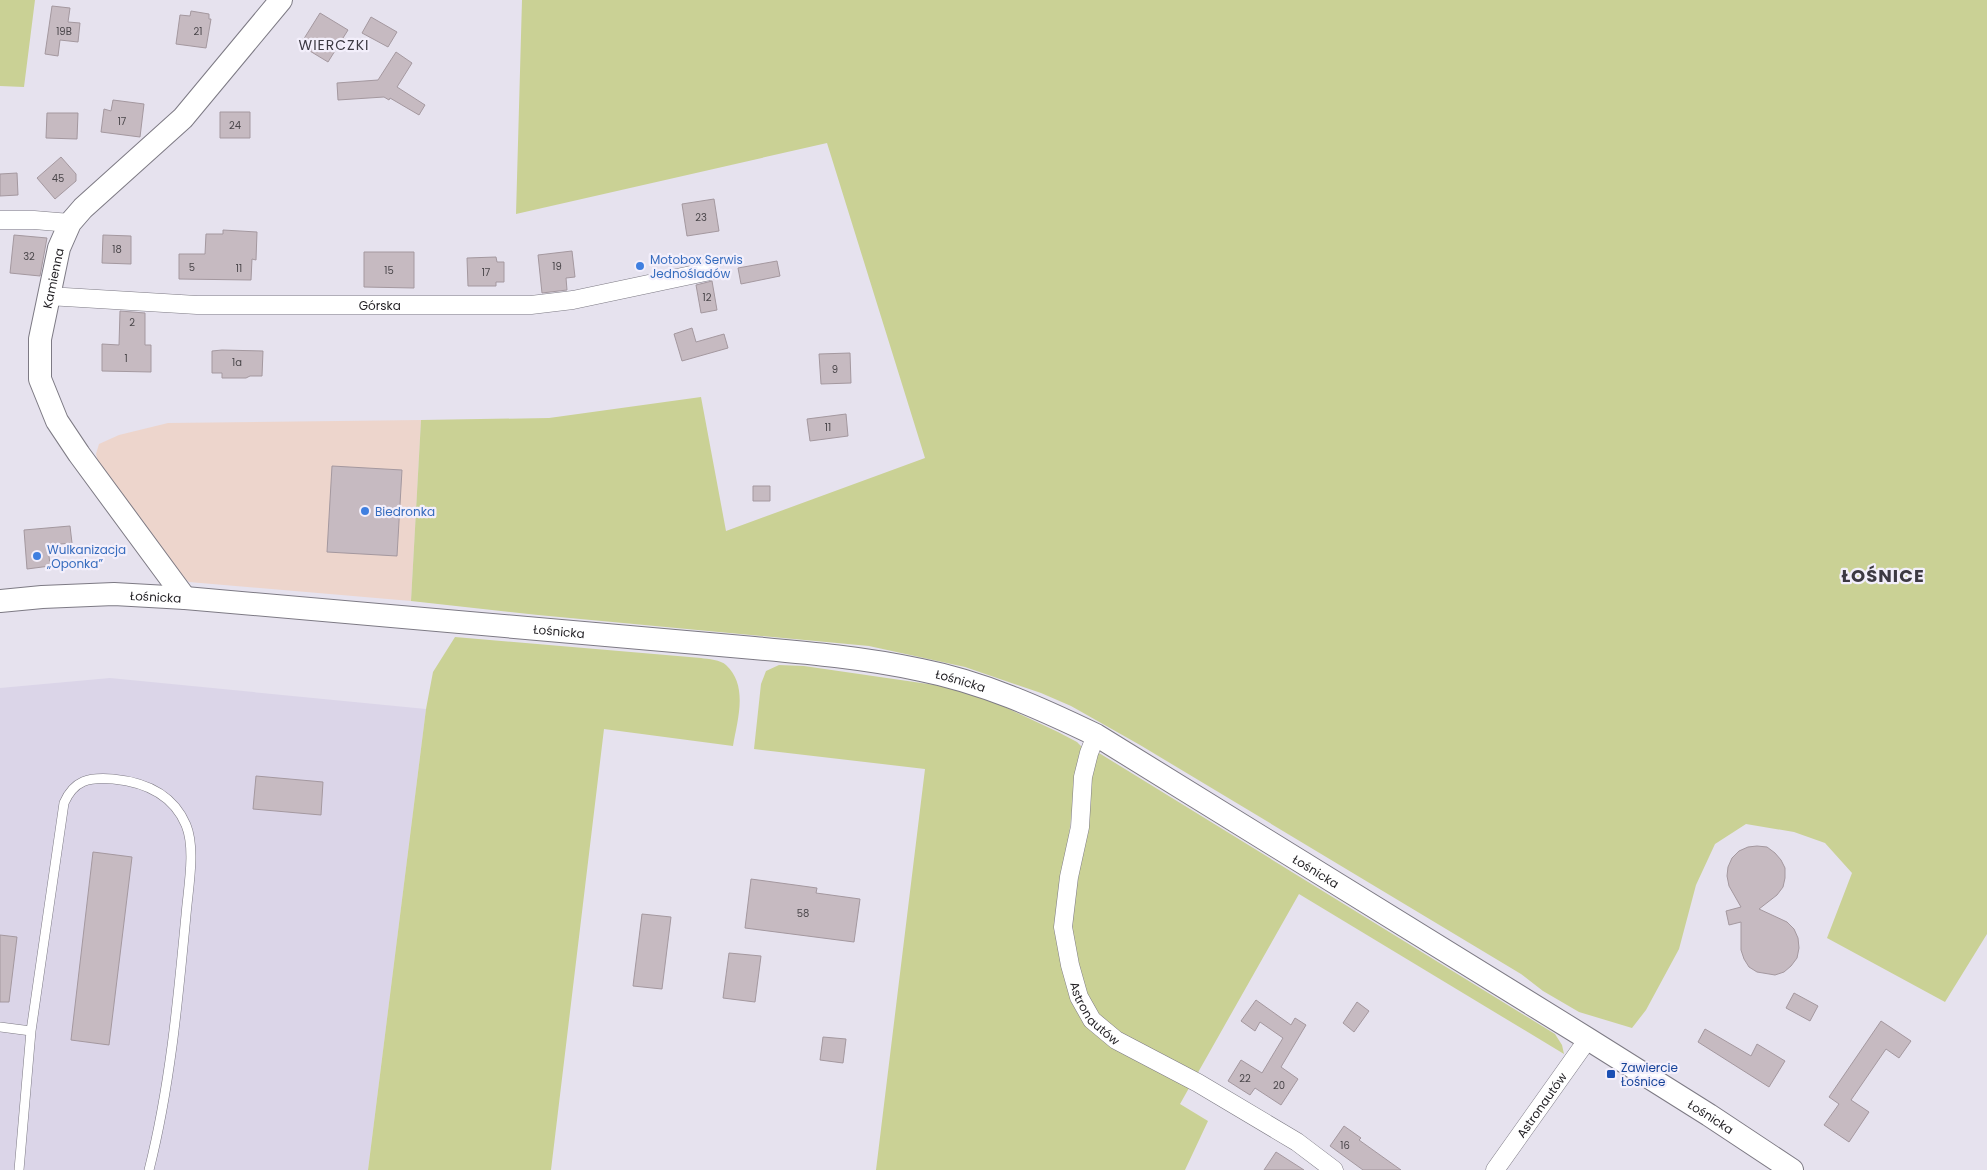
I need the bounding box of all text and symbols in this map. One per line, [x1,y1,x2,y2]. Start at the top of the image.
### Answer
house number: 19B [56,24,72,39]
house number: 21 [194,24,202,39]
district label: WIERCZKI [298,35,370,55]
house number: 17 [118,114,127,129]
house number: 24 [229,118,241,133]
house number: 45 [52,171,64,186]
house number: 23 [695,210,707,225]
house number: 18 [112,242,122,257]
street label: Kamienna [38,246,67,310]
house number: 32 [23,249,35,264]
place label: Motobox Serwis Jednośladów [650,251,743,282]
house number: 19 [552,259,562,274]
house number: 5 [189,260,195,275]
marker: Motobox Serwis Jednośladów [634,260,646,272]
house number: 11 [236,261,242,276]
house number: 15 [384,263,394,278]
house number: 17 [482,265,491,280]
house number: 12 [703,290,712,305]
street label: Górska [359,297,401,314]
house number: 2 [129,315,135,330]
house number: 1 [124,351,128,366]
house number: 1a [232,355,242,370]
house number: 9 [832,362,838,377]
house number: 11 [825,420,831,435]
place label: Biedronka [375,503,435,520]
marker: Biedronka [359,505,371,517]
place label: Wulkanizacja „Oponka” [46,541,126,572]
marker: Wulkanizacja „Oponka” [31,550,43,562]
district label: ŁOŚNICE [1841,563,1925,588]
street label: Łośnicka [130,586,182,606]
street label: Łośnicka [533,620,586,642]
street label: Łośnicka [934,665,988,696]
street label: Łośnicka [1290,850,1342,892]
house number: 58 [797,906,809,921]
street label: Astronautów [1067,980,1124,1048]
place label: Zawiercie Łośnice [1621,1059,1678,1090]
marker: Zawiercie Łośnice [1605,1068,1617,1080]
street label: Astronautów [1512,1069,1570,1141]
house number: 22 [1239,1071,1251,1086]
house number: 20 [1273,1078,1285,1093]
street label: Łośnicka [1685,1095,1737,1138]
house number: 16 [1340,1138,1350,1153]

